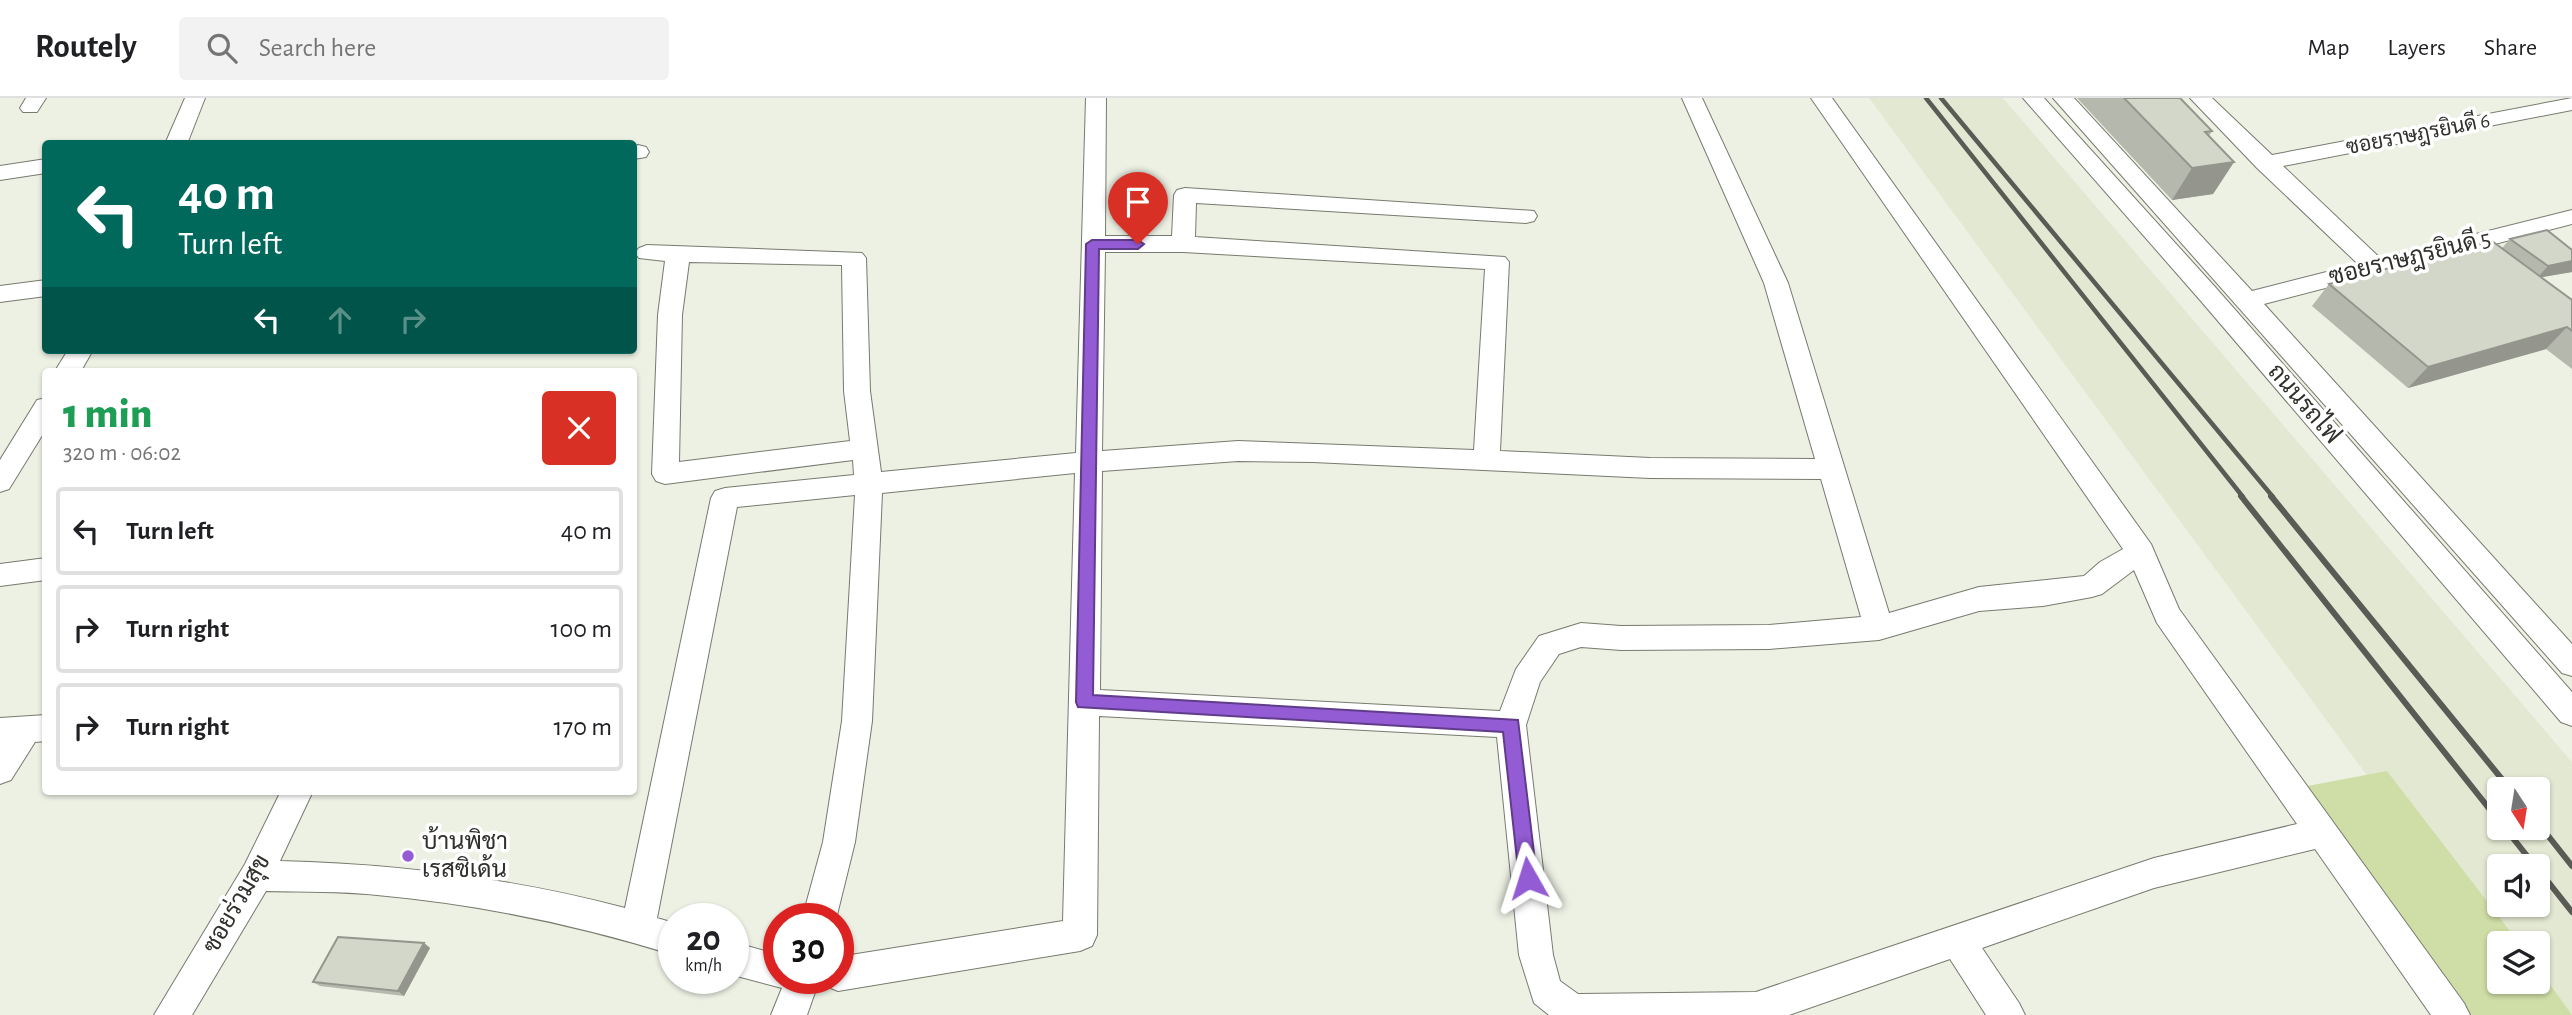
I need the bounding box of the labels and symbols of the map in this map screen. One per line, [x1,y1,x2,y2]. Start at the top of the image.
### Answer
street label: ซอยราษฎรยินดี 6 [2344,107,2492,161]
pin [1108,172,1168,244]
street label: ซอยราษฎรยินดี 5 [2326,222,2494,293]
street label: ถนนรถไฟ [2263,356,2349,448]
north arrow [2487,777,2550,840]
place label: บ้านพิชา เรสซิเด้น [422,826,508,882]
position arrow [1491,841,1565,915]
marker: บ้านพิชา เรสซิเด้น [400,848,416,864]
street label: ซอยร่วมสุข [197,849,277,959]
speed limit sign: 30 [763,903,854,994]

